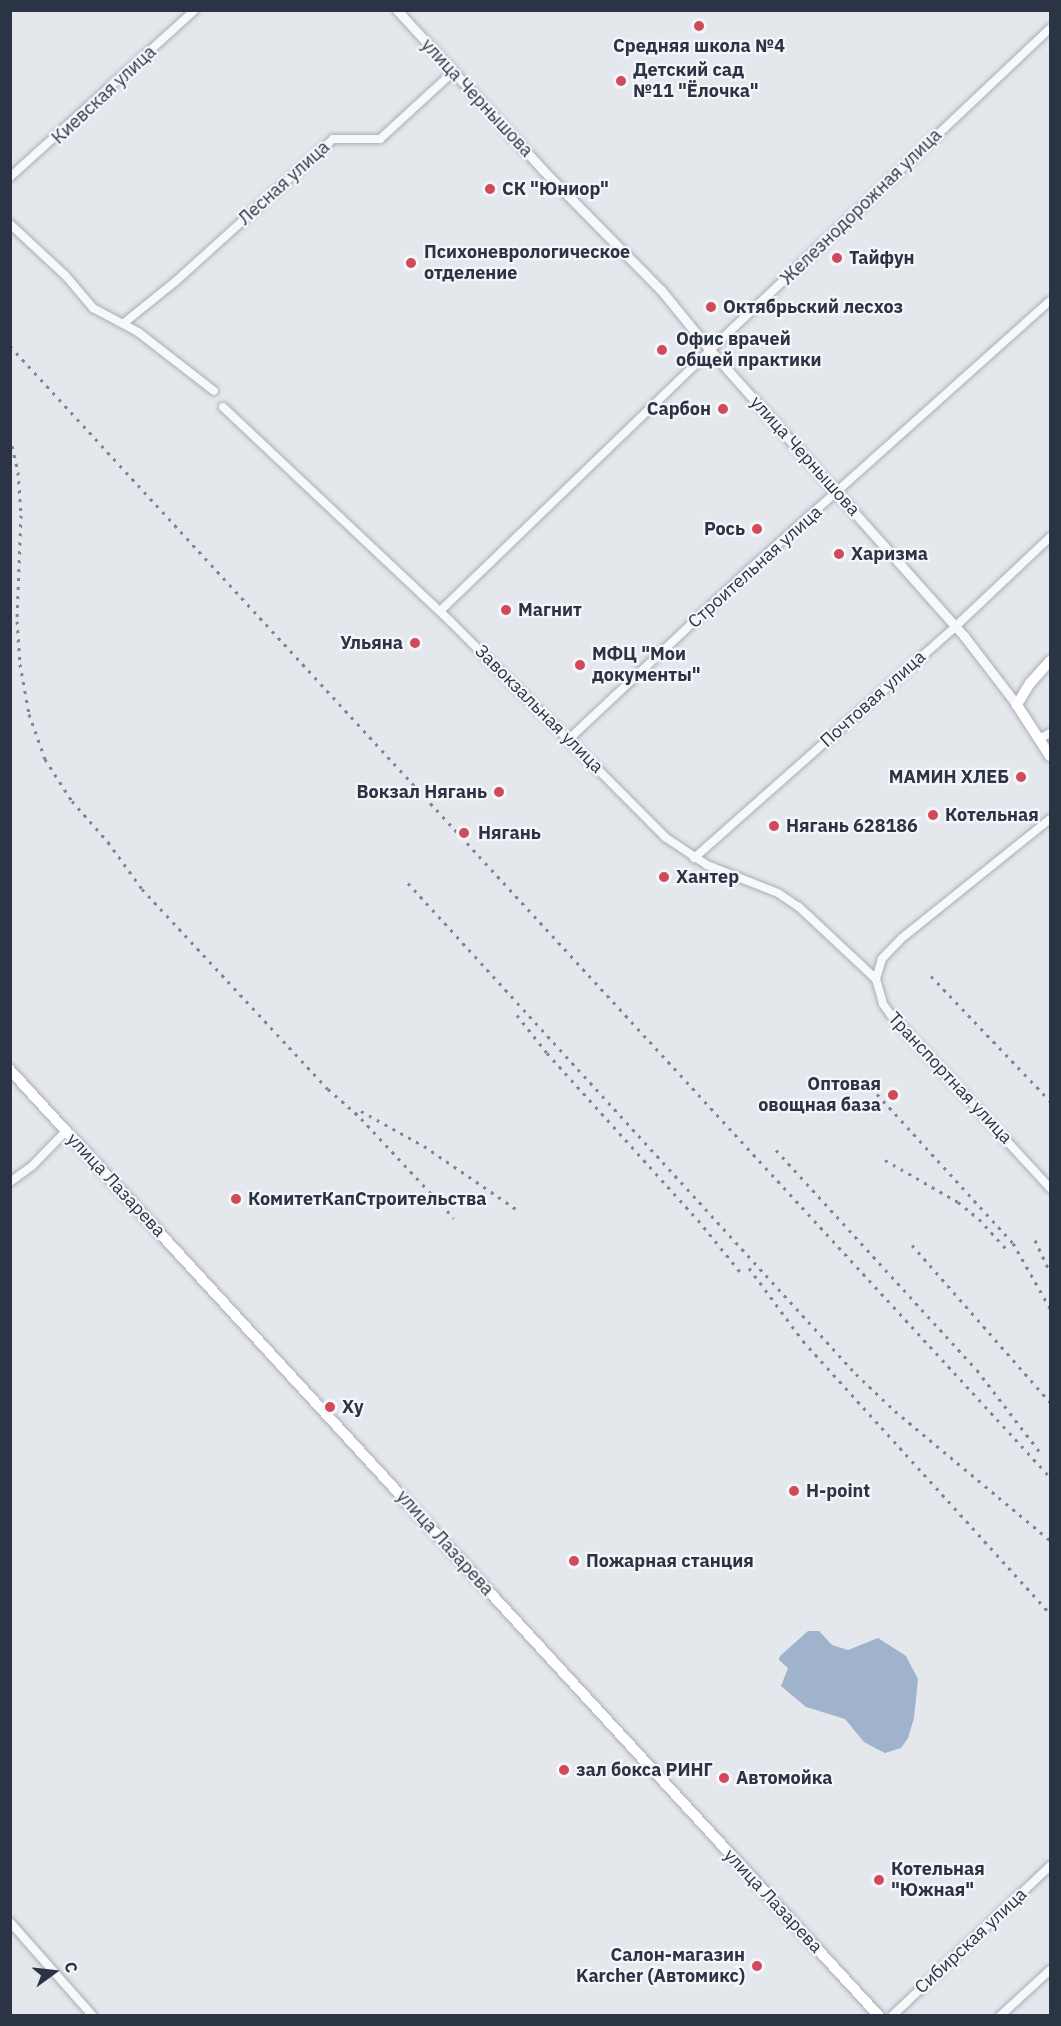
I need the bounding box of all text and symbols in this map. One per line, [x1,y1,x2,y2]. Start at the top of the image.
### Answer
marker: Средняя школа №4 [692,19,706,33]
street label: улица Чернышова [417,34,537,162]
place label: Средняя школа №4 [613,35,785,57]
street label: Киевская улица [47,41,161,149]
place label: Детский сад №11 "Ёлочка" [633,60,759,103]
marker: Детский сад №11 "Ёлочка" [614,74,628,88]
street label: Железнодорожная улица [776,124,946,290]
street label: Лесная улица [234,136,334,230]
place label: СК "Юниор" [502,178,609,200]
marker: СК "Юниор" [483,182,497,196]
place label: Психоневрологическое отделение [424,242,630,284]
place label: Тайфун [849,247,915,269]
marker: Тайфун [830,251,844,265]
marker: Психоневрологическое отделение [402,254,420,272]
place label: Октябрьский лесхоз [723,296,903,318]
marker: Октябрьский лесхоз [704,300,718,314]
place label: Офис врачей общей практики [676,329,822,372]
marker: Офис врачей общей практики [653,341,671,359]
street label: улица Чернышова [746,392,864,520]
place label: Сарбон [647,398,711,420]
marker: Сарбон [716,402,730,416]
street label: Строительная улица [684,501,826,633]
place label: Рось [704,518,745,540]
marker: Рось [750,522,764,536]
place label: Харизма [851,543,928,565]
marker: Харизма [832,547,846,561]
place label: Магнит [518,599,582,621]
marker: Магнит [499,603,513,617]
place label: Ульяна [340,632,403,654]
marker: Ульяна [408,636,422,650]
street label: Завокзальная улица [470,640,608,778]
place label: МФЦ "Мои документы" [592,644,701,686]
street label: Почтовая улица [816,646,930,752]
marker: МФЦ "Мои документы" [573,658,587,672]
place label: МАМИН ХЛЕБ [889,766,1009,788]
marker: МАМИН ХЛЕБ [1014,770,1028,784]
place label: Вокзал Нягань [357,781,487,803]
marker: Вокзал Нягань [492,785,506,799]
place label: Котельная [945,804,1039,826]
marker: Котельная [926,808,940,822]
place label: Нягань 628186 [786,815,918,837]
marker: Нягань 628186 [767,819,781,833]
place label: Нягань [478,822,541,844]
marker: Нягань [455,824,473,842]
place label: Хантер [676,866,739,888]
marker: Хантер [657,870,671,884]
street label: Транспортная улица [883,1008,1017,1148]
place label: Оптовая овощная база [758,1074,881,1116]
marker: Оптовая овощная база [886,1088,900,1102]
street label: улица Лазарева [62,1128,170,1242]
place label: КомитетКапСтроительства [248,1188,487,1210]
marker: КомитетКапСтроительства [229,1192,243,1206]
place label: Xy [342,1396,364,1418]
marker: Xy [323,1400,337,1414]
place label: H-point [806,1480,870,1502]
marker: H-point [787,1484,801,1498]
street label: улица Лазарева [392,1486,498,1600]
place label: Пожарная станция [586,1550,754,1572]
marker: Пожарная станция [567,1554,581,1568]
place label: зал бокса РИНГ [576,1759,713,1781]
marker: зал бокса РИНГ [557,1763,571,1777]
place label: Автомойка [736,1767,832,1789]
marker: Автомойка [717,1771,731,1785]
street label: улица Лазарева [719,1844,827,1958]
place label: Котельная "Южная" [891,1859,985,1902]
marker: Котельная "Южная" [872,1873,886,1887]
street label: Сибирская улица [911,1884,1031,1998]
north arrow [24,1942,84,2002]
place label: Салон-магазин Karcher (Автомикс) [576,1945,745,1988]
marker: Салон-магазин Karcher (Автомикс) [750,1959,764,1973]
text: С [60,1960,82,1975]

